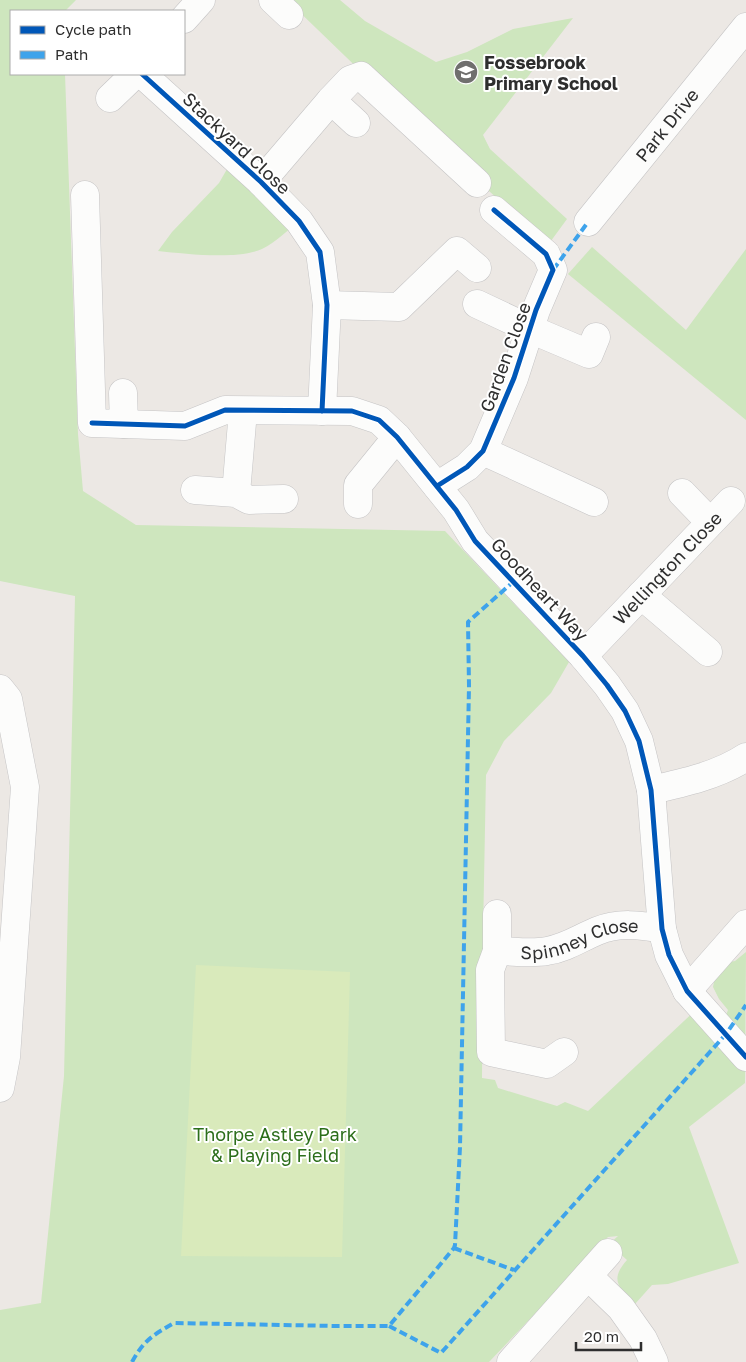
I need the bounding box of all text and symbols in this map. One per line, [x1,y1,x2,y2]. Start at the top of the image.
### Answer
legend [10,10,185,75]
text: Cycle path [55,20,131,38]
text: Path [55,45,88,63]
place label: Fossebrook Primary School [484,51,618,94]
school or university icon: Fossebrook Primary School [453,59,479,85]
street label: Park Drive [630,84,703,166]
street label: Stackyard Close [179,87,295,199]
street label: Garden Close [475,299,535,415]
street label: Wellington Close [608,507,726,629]
street label: Goodheart Way [487,533,593,645]
street label: Spinney Close [520,914,639,963]
park label: Thorpe Astley Park & Playing Field [193,1123,357,1166]
scale bar [576,1320,641,1352]
text: 20 m [584,1327,619,1345]

